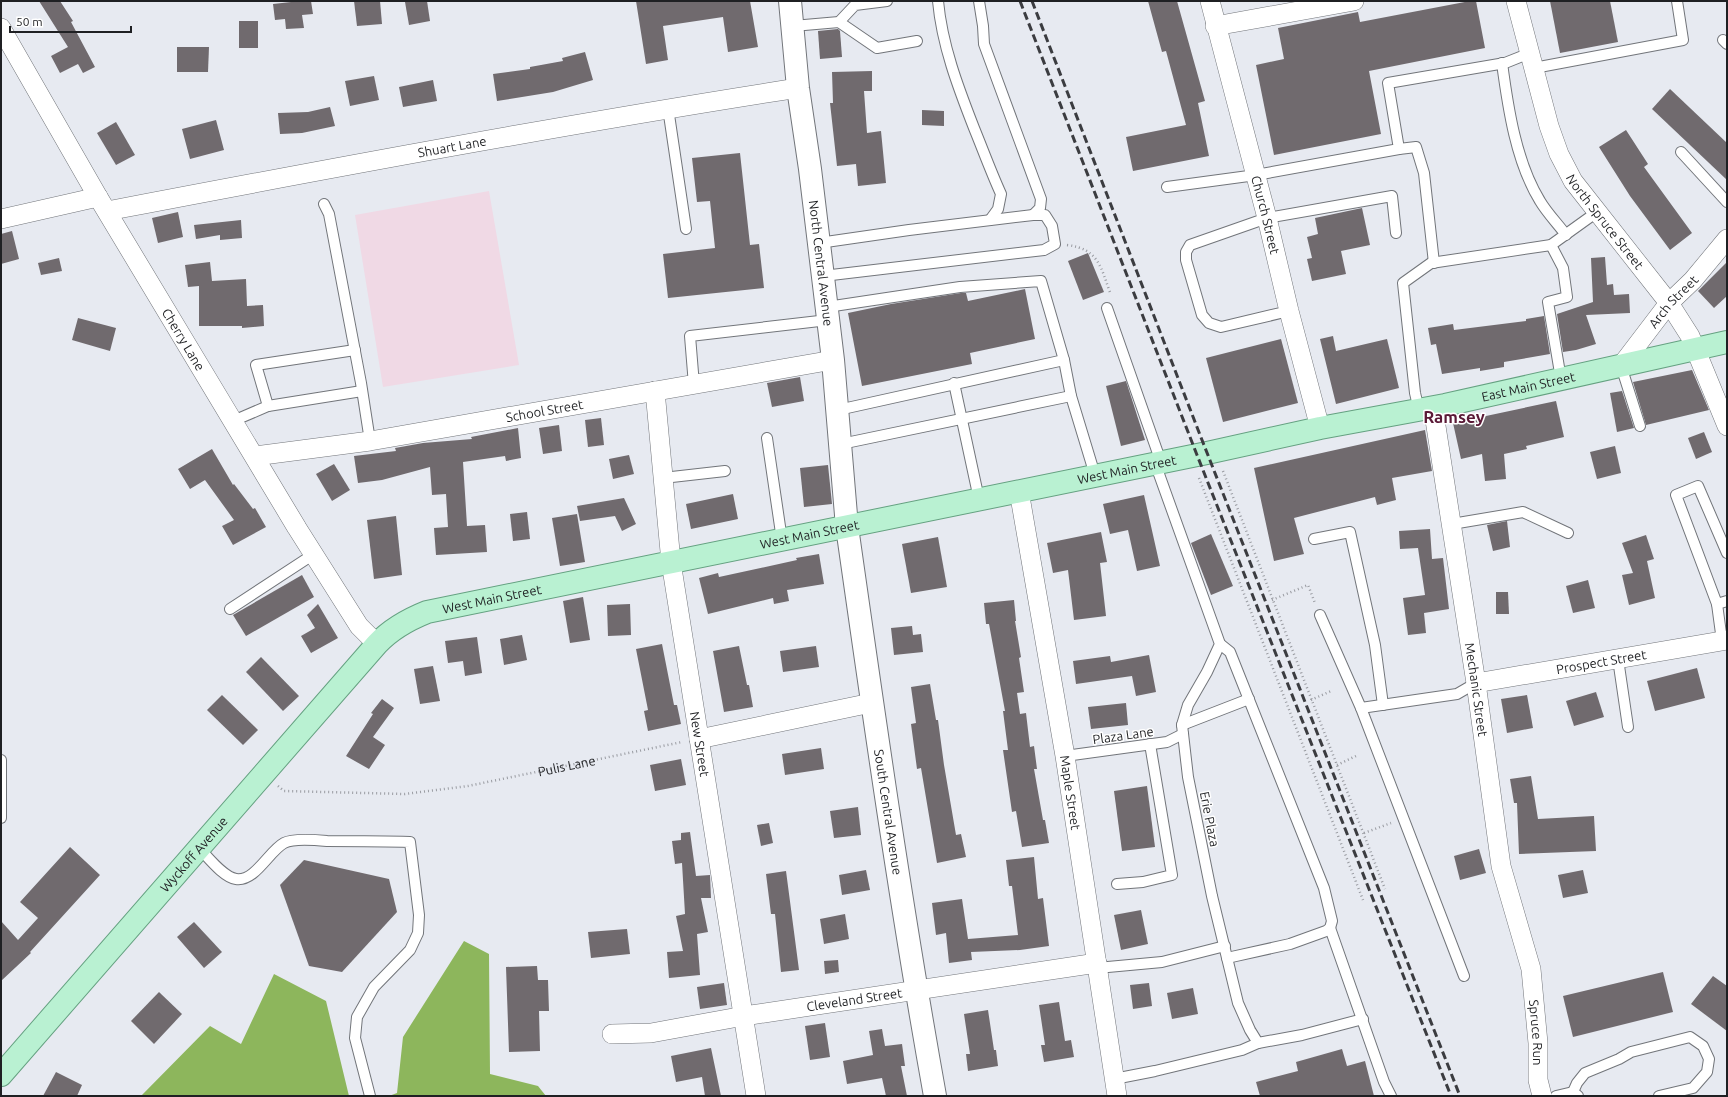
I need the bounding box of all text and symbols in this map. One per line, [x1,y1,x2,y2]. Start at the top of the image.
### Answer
scale bar [10,8,131,34]
text: 50 m [16,15,43,28]
street label: Shuart Lane [417,134,487,160]
street label: North Spruce Street [1564,172,1646,272]
street label: Church Street [1249,174,1282,256]
street label: North Central Avenue [807,199,836,327]
street label: Arch Street [1646,273,1701,331]
street label: Cherry Lane [160,306,208,373]
street label: East Main Street [1480,369,1576,404]
street label: School Street [505,397,584,424]
district label: Ramsey [1423,407,1485,426]
street label: West Main Street [1076,452,1178,486]
street label: West Main Street [759,517,860,551]
street label: West Main Street [441,582,543,616]
street label: Mechanic Street [1463,642,1490,737]
street label: Prospect Street [1555,647,1647,676]
street label: New Street [688,710,712,778]
street label: Plaza Lane [1092,724,1154,746]
street label: South Central Avenue [872,748,905,876]
street label: Pulis Lane [537,753,597,778]
street label: Maple Street [1058,754,1083,831]
street label: Erie Plaza [1198,790,1222,848]
street label: Wyckoff Avenue [157,814,230,895]
street label: Cleveland Street [805,985,903,1014]
street label: Spruce Run [1527,999,1545,1065]

